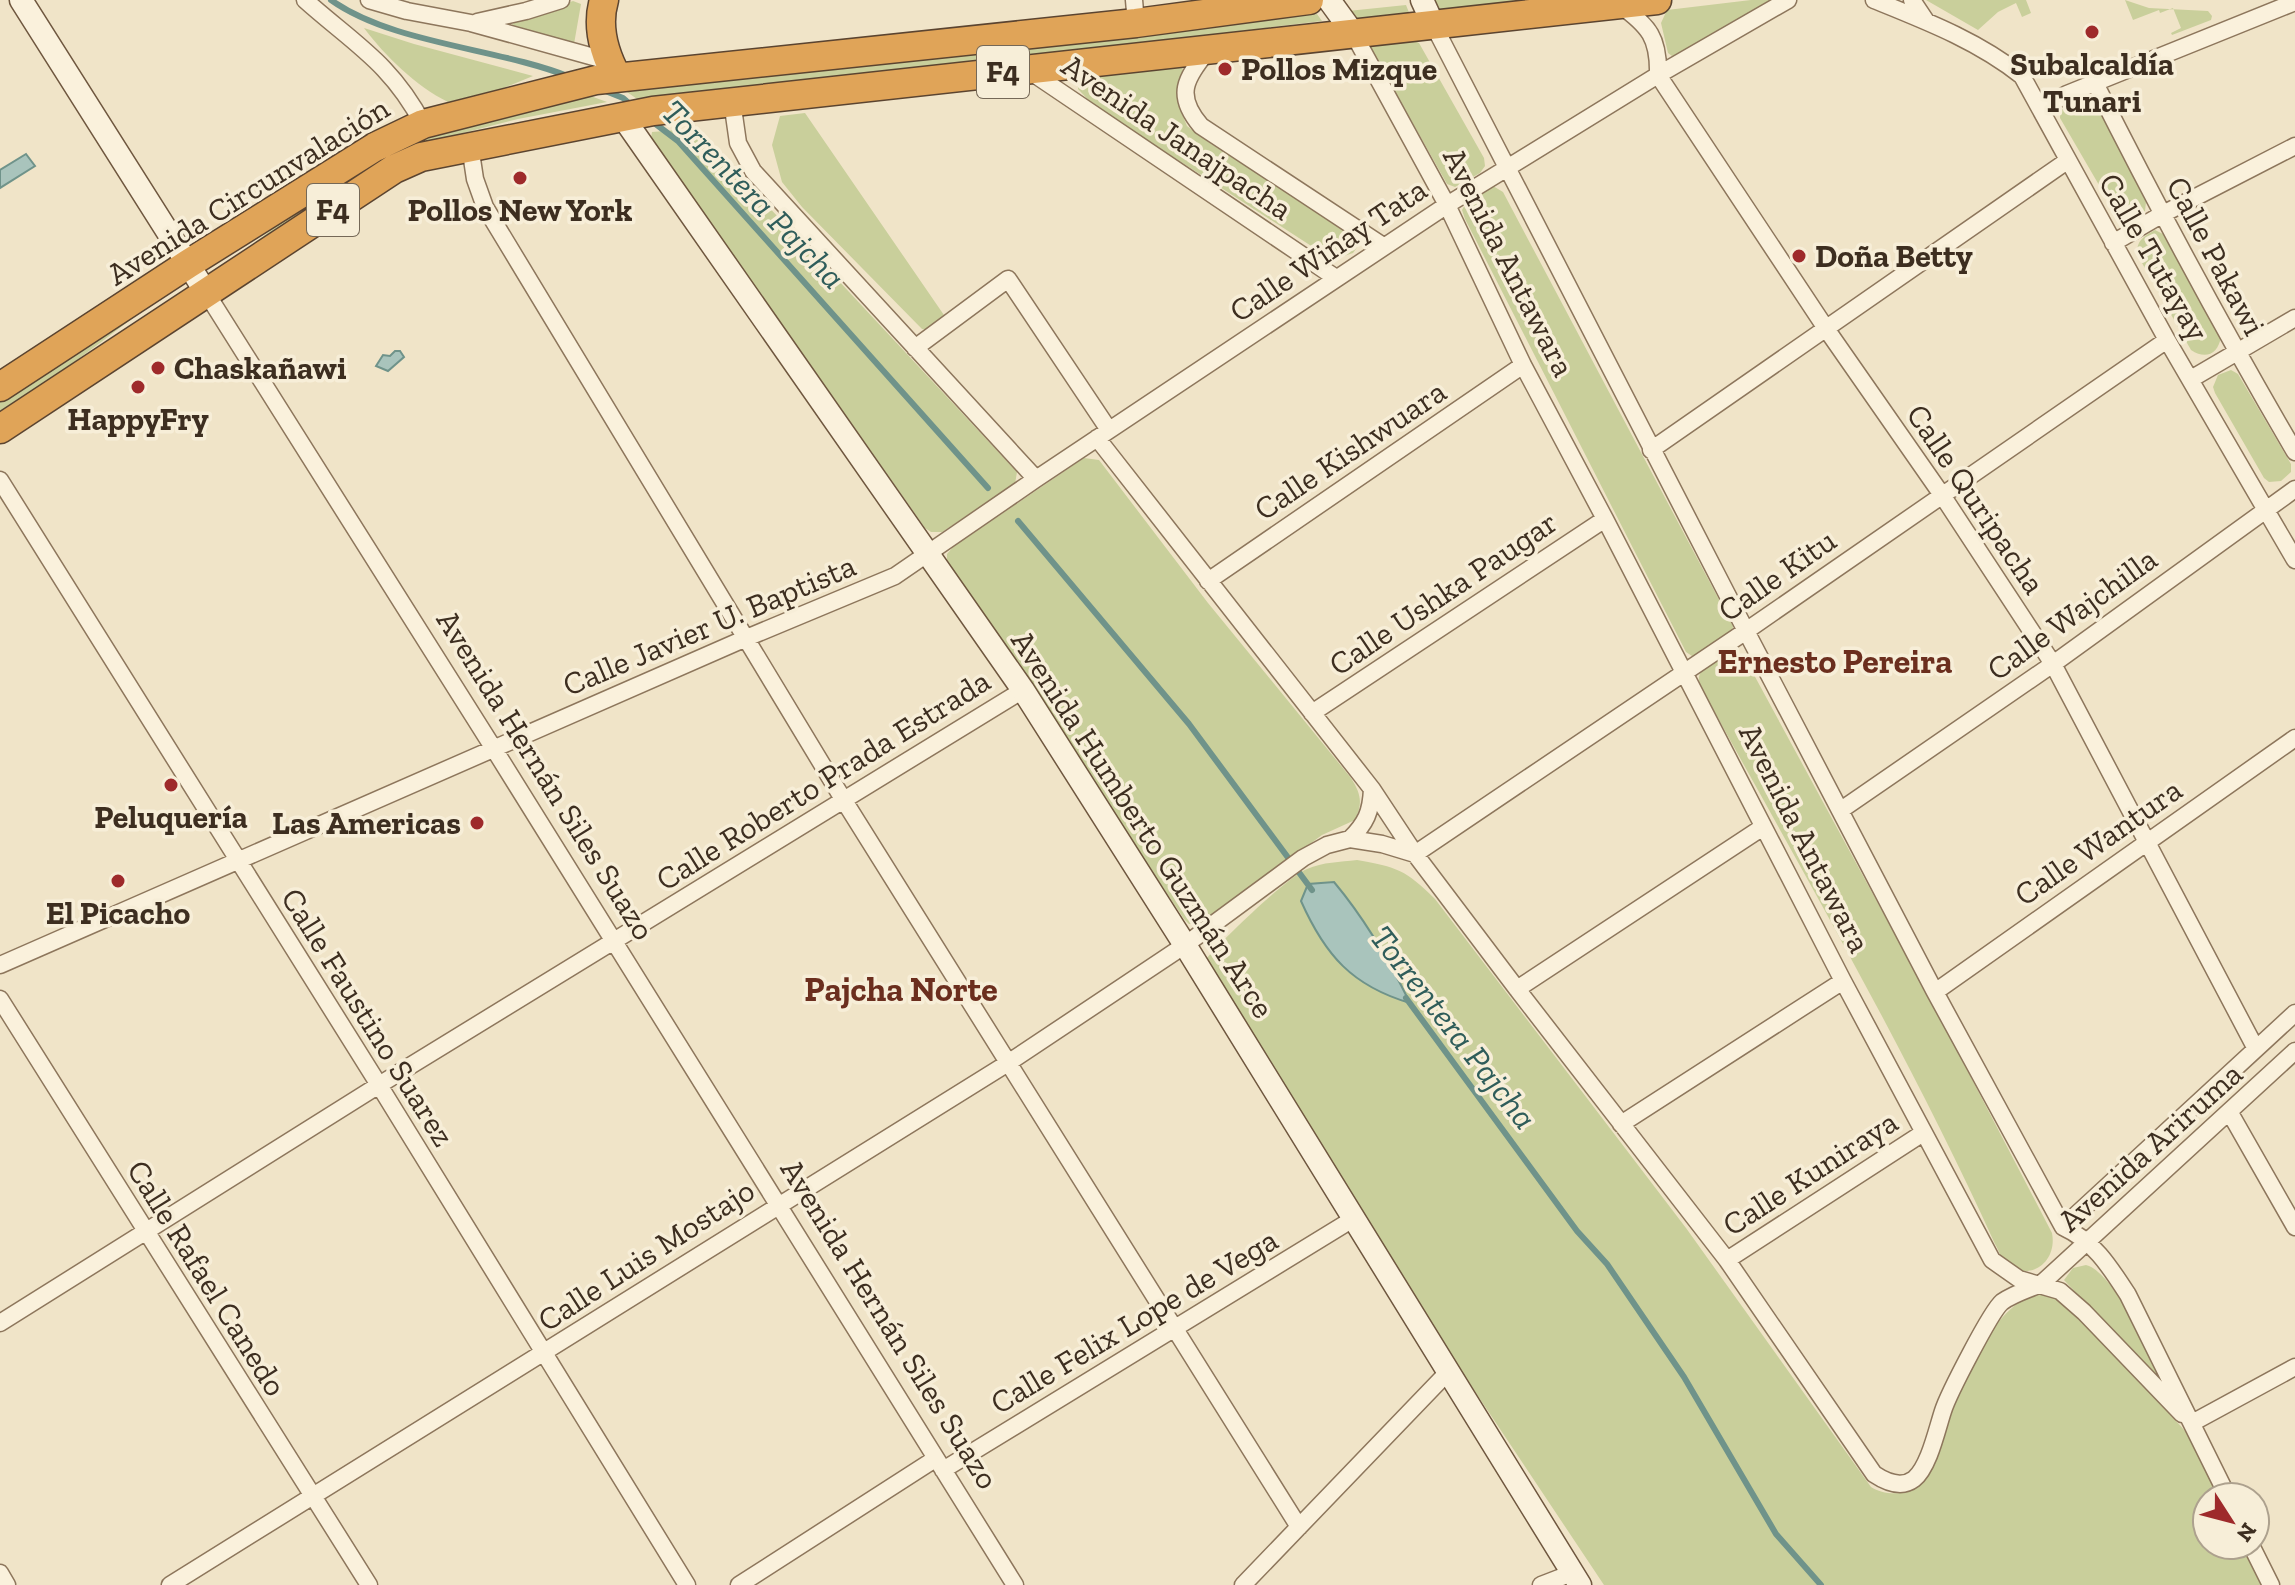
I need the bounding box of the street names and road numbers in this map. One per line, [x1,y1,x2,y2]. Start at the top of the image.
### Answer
road number: F4 [977,46,1029,98]
street label: Avenida Janajpacha [1055,46,1299,228]
street label: Avenida Circunvalación [100,88,397,293]
street label: Avenida Antawara [1435,141,1583,383]
street label: Calle Tutayay [2091,167,2217,348]
street label: Calle Wiñay Tata [1222,170,1434,330]
street label: Calle Pakawi [2158,170,2274,342]
road number: F4 [307,184,359,236]
street label: Calle Kishwuara [1247,372,1453,528]
street label: Calle Quripacha [1899,397,2053,601]
street label: Calle Ushka Paugar [1322,503,1564,683]
street label: Calle Kitu [1711,521,1843,629]
street label: Calle Wajchilla [1980,540,2164,688]
street label: Calle Javier U. Baptista [557,546,861,704]
street label: Avenida Hernán Siles Suazo [429,603,663,947]
street label: Avenida Humberto Guzmán Arce [1003,623,1283,1025]
street label: Calle Roberto Prada Estrada [649,661,997,899]
street label: Avenida Antawara [1731,717,1879,959]
street label: Calle Wantura [2007,770,2189,914]
street label: Calle Faustino Suarez [273,881,463,1153]
street label: Avenida Ariruma [2050,1054,2250,1240]
street label: Calle Kuniraya [1715,1102,1905,1244]
street label: Avenida Hernán Siles Suazo [773,1152,1007,1496]
street label: Calle Rafael Canedo [119,1153,295,1403]
street label: Calle Luis Mostajo [531,1171,761,1339]
street label: Calle Felix Lope de Vega [984,1220,1284,1422]

